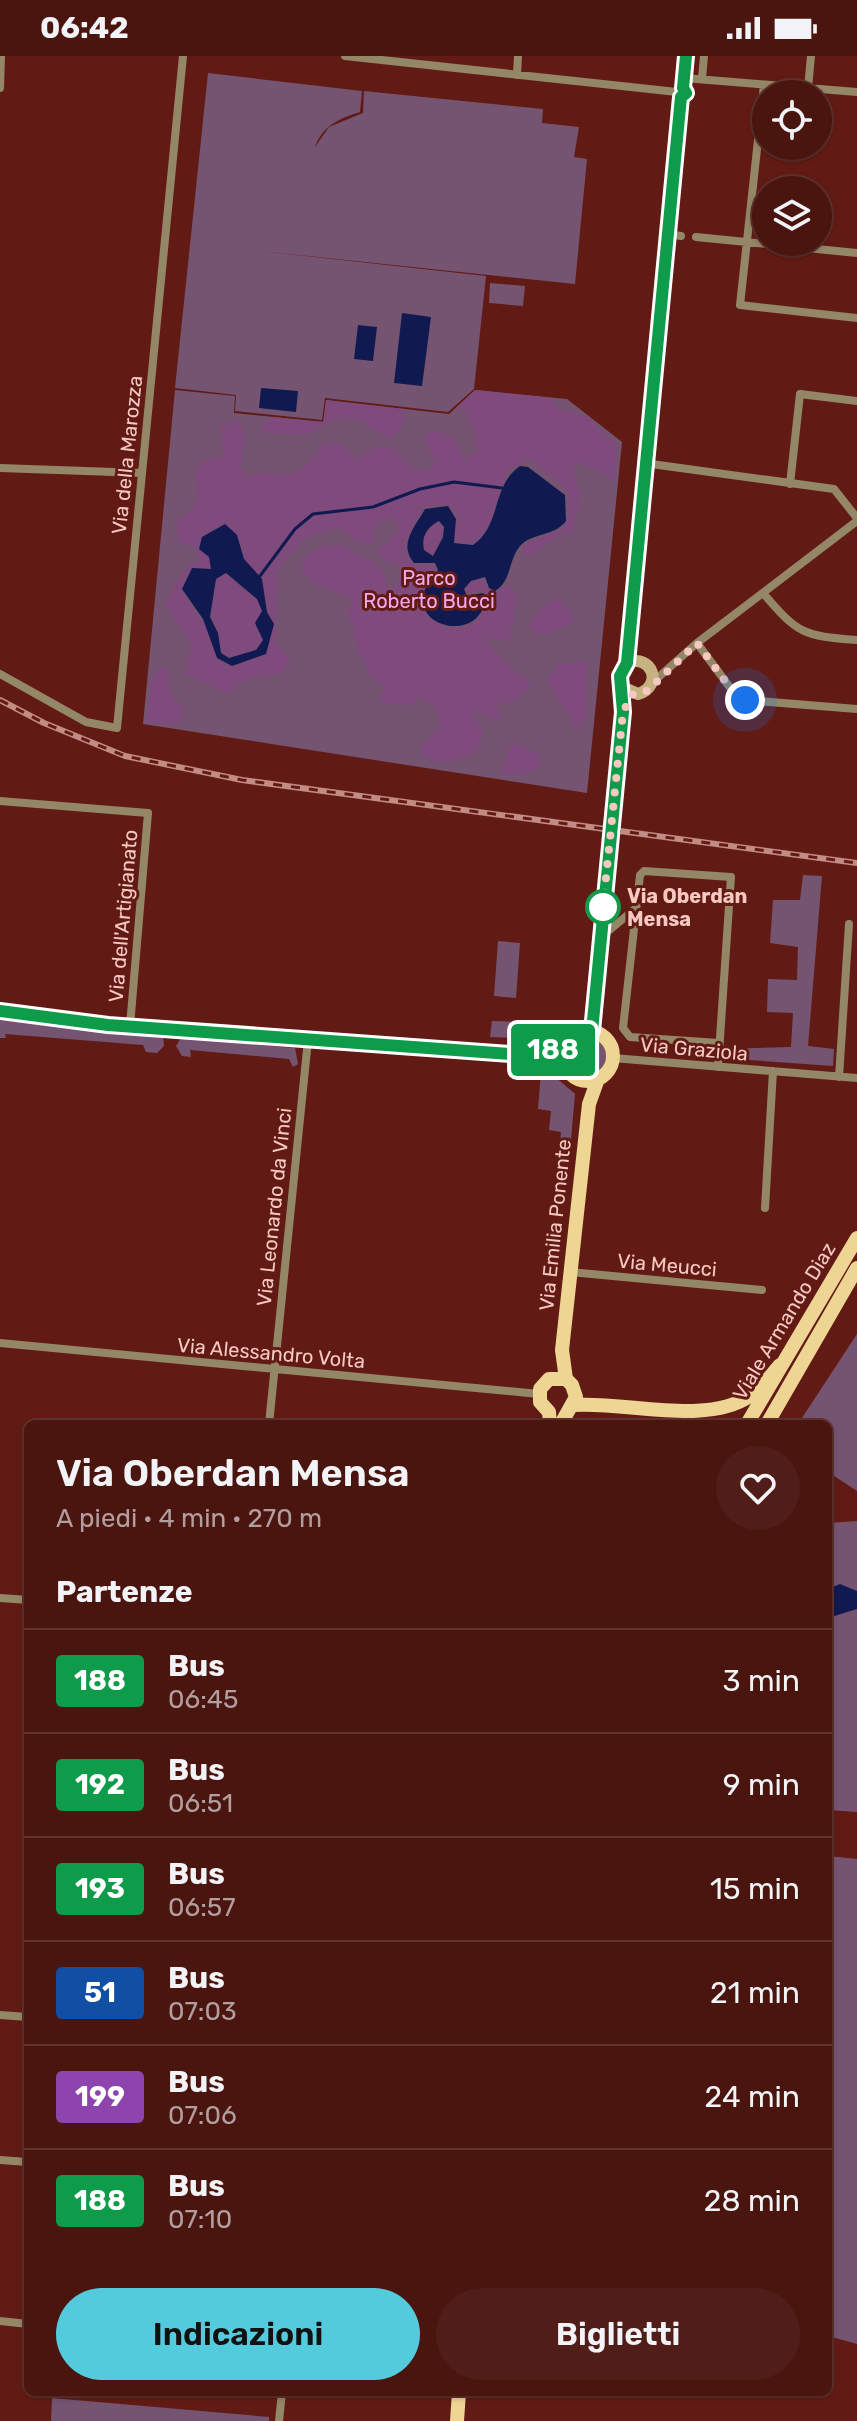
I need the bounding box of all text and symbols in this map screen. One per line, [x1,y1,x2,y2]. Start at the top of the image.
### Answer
text: 06:42 [40,10,129,46]
map controls [752,80,832,256]
button: locate [752,80,832,160]
button: layers [752,176,832,256]
street label: Via della Marozza [107,374,147,536]
park label: Parco Roberto Bucci [363,566,495,613]
your location [725,680,765,720]
street label: Via dell'Artigianato [103,829,143,1003]
place label: Via Oberdan Mensa [627,884,747,931]
marker: Via Oberdan Mensa [586,890,620,924]
line badge: 188 [507,1024,599,1076]
street label: Via Graziola [639,1032,749,1066]
text: 188 [527,1033,579,1066]
street label: Via Leonardo da Vinci [252,1107,296,1307]
street label: Via Emilia Ponente [534,1138,576,1312]
street label: Viale Armando Diaz [728,1238,840,1404]
street label: Via Meucci [616,1249,718,1281]
street label: Via Alessandro Volta [176,1333,366,1373]
button: heart [716,1446,800,1530]
text: Via Oberdan Mensa [56,1450,410,1496]
text: A piedi · 4 min · 270 m [56,1503,322,1534]
text: Partenze [56,1574,193,1610]
text: Bus [168,1648,225,1684]
text: 3 min [723,1663,800,1699]
text: 188 [74,1664,126,1697]
text: 06:45 [168,1684,238,1715]
text: Bus [168,1752,225,1788]
text: 9 min [723,1767,800,1803]
text: 192 [75,1768,125,1801]
text: 06:51 [168,1788,233,1819]
text: Bus [168,1856,225,1892]
text: 15 min [710,1871,800,1907]
text: 193 [75,1872,125,1905]
text: 06:57 [168,1892,236,1923]
text: Bus [168,1960,225,1996]
text: 21 min [710,1975,800,2011]
text: 51 [84,1976,116,2009]
text: 07:03 [168,1996,237,2027]
text: Bus [168,2064,225,2100]
text: 24 min [705,2079,800,2115]
text: 199 [75,2080,125,2113]
text: 07:06 [168,2100,237,2131]
text: Bus [168,2168,225,2204]
text: 28 min [704,2183,800,2219]
text: 188 [74,2184,126,2217]
text: 07:10 [168,2204,232,2235]
button: Indicazioni [56,2288,420,2380]
button: Biglietti [436,2288,800,2380]

